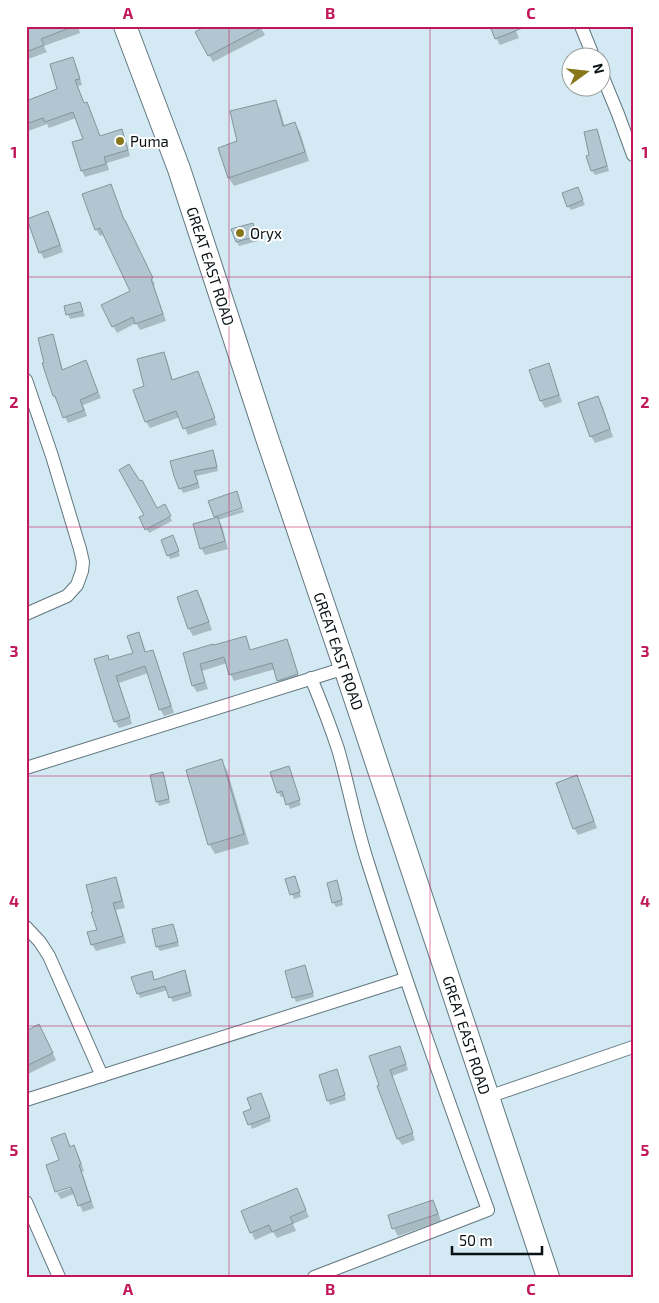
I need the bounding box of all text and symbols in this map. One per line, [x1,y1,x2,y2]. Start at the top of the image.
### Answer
text: A [123,3,134,22]
text: B [325,3,335,22]
text: C [526,3,536,22]
north arrow [562,48,612,98]
text: N [590,61,609,76]
place label: Puma [130,132,169,150]
marker: Puma [114,135,126,147]
text: 1 [11,142,17,161]
text: 1 [642,142,648,161]
street label: GREAT EAST ROAD [183,204,239,328]
place label: Oryx [250,224,282,242]
marker: Oryx [234,227,246,239]
text: 2 [9,392,19,411]
text: 2 [640,392,650,411]
street label: GREAT EAST ROAD [310,590,368,712]
text: 3 [9,641,19,660]
text: 3 [640,641,650,660]
text: 4 [9,891,19,910]
text: 4 [640,891,650,910]
street label: GREAT EAST ROAD [439,973,495,1097]
text: 5 [10,1140,19,1159]
text: 5 [641,1140,650,1159]
scale bar [452,1223,542,1255]
text: 50 m [459,1231,493,1249]
text: A [123,1279,134,1298]
text: B [325,1279,335,1298]
text: C [526,1279,536,1298]

